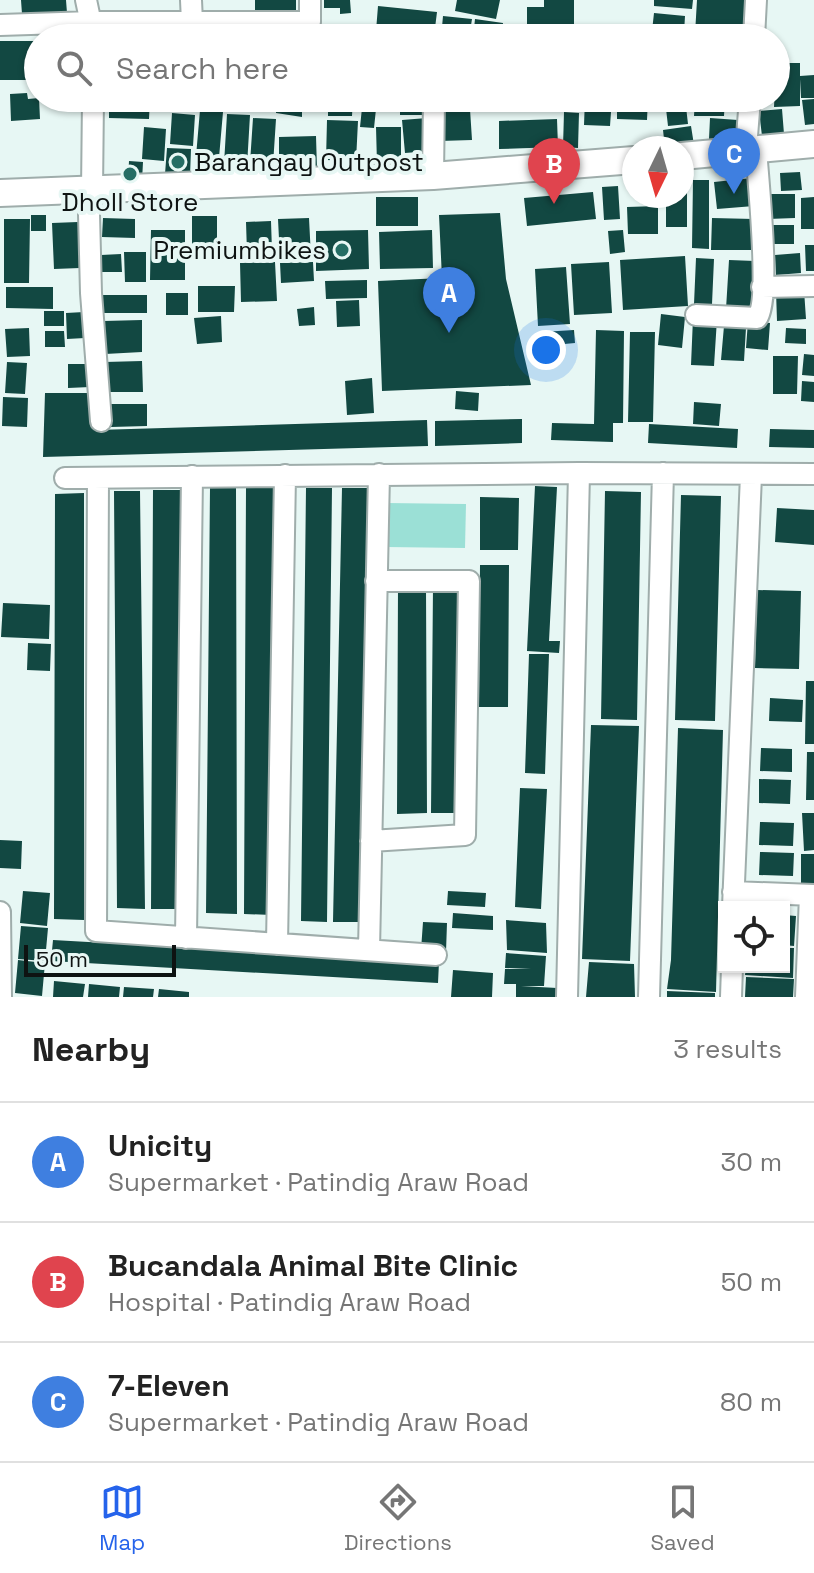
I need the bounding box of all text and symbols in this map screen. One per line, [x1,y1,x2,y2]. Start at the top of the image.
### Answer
search box [24,24,790,112]
icon: search [52,46,96,90]
text: Search here [116,49,289,88]
pin: C [708,128,760,194]
north arrow [622,136,694,208]
pin: B [528,138,580,204]
place label: Barangay Outpost [194,145,424,179]
marker: Barangay Outpost [169,153,187,171]
marker: Dholl Store [121,165,139,183]
place label: Dholl Store [62,185,198,219]
place label: Premiumbikes [153,233,326,267]
marker: Premiumbikes [333,241,351,259]
pin: A [423,267,475,333]
your location [526,330,566,370]
map controls [718,901,790,973]
button: locate [718,901,790,973]
scale bar [24,941,176,977]
text: 50 m [36,945,88,973]
text: Nearby [32,1028,150,1071]
text: 3 results [673,1032,782,1066]
text: Unicity [108,1126,212,1165]
text: A [50,1145,66,1179]
text: 30 m [721,1145,782,1179]
text: Supermarket · Patindig Araw Road [108,1165,529,1199]
text: Bucandala Animal Bite Clinic [108,1246,518,1285]
text: B [49,1265,67,1299]
text: 50 m [721,1265,782,1299]
text: Hospital · Patindig Araw Road [108,1285,471,1319]
text: 7-Eleven [108,1366,230,1405]
text: C [50,1385,66,1419]
text: 80 m [720,1385,782,1419]
text: Supermarket · Patindig Araw Road [108,1405,529,1439]
tab: Map [99,1480,145,1556]
tab: Directions [344,1480,452,1556]
tab: Saved [650,1480,715,1556]

